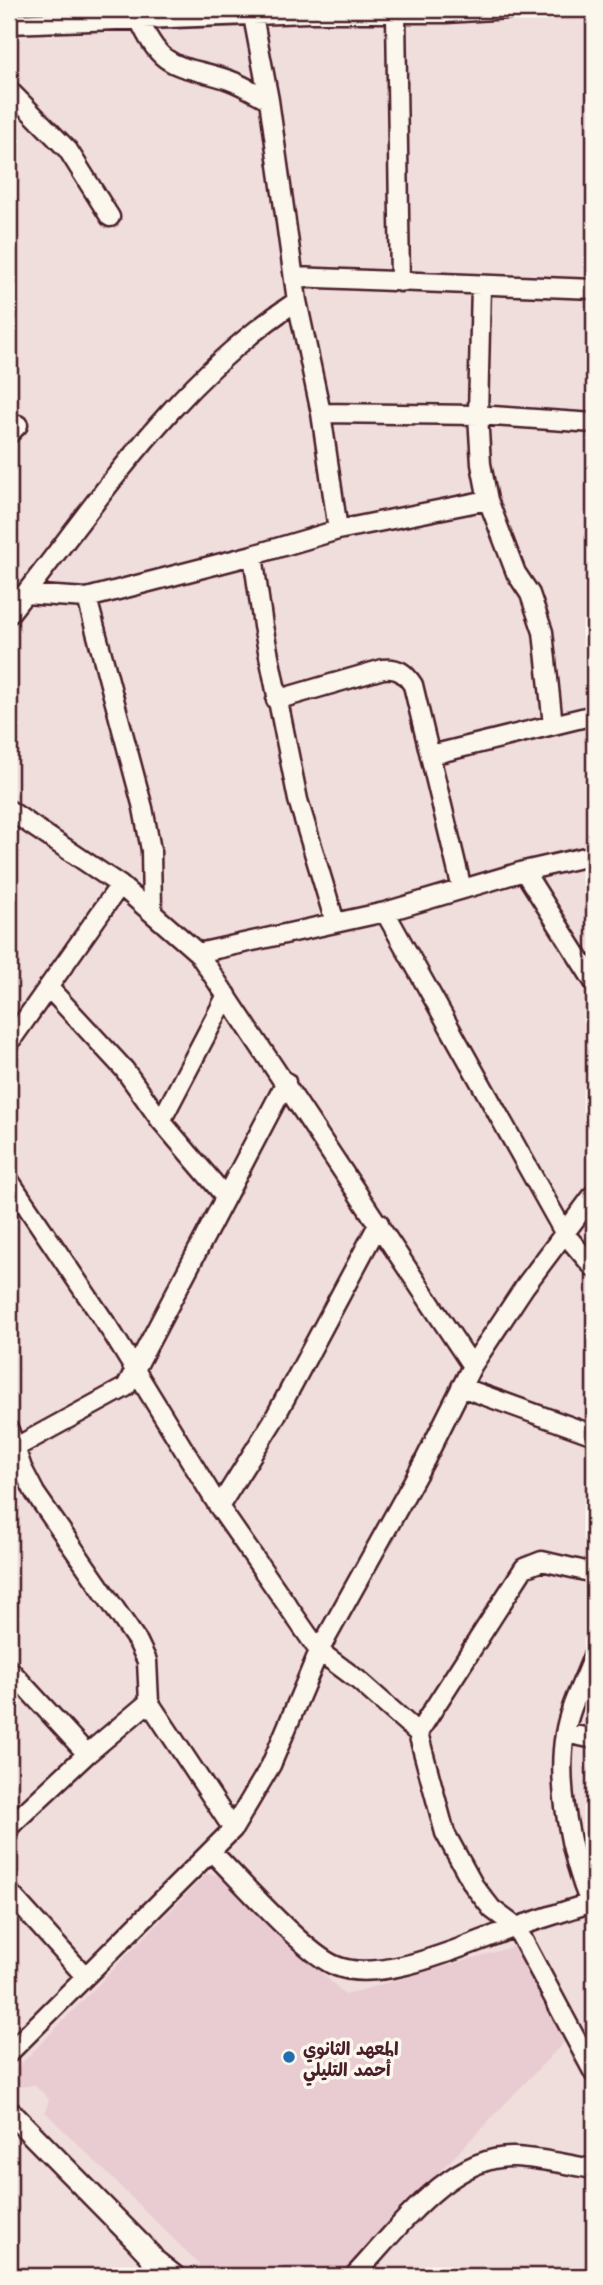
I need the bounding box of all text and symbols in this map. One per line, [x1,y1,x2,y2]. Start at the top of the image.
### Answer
place label: المعهد الثانوي أحمد التليلي [303,2034,399,2086]
marker: المعهد الثانوي أحمد التليلي [281,2049,297,2065]

